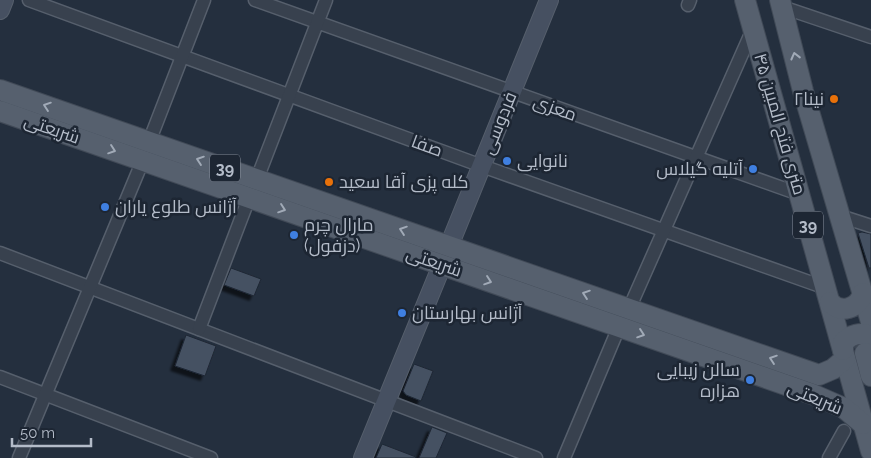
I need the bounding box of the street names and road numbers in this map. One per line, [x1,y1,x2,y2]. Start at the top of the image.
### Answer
street label: ۴۵ متری فتح المبین [748,51,811,198]
street label: فردوسی [477,88,521,158]
street label: معزی [530,90,580,126]
street label: شریعتی [21,109,83,149]
street label: صفا [409,130,446,161]
road number: 39 [210,154,240,182]
road number: 39 [793,212,823,238]
street label: شریعتی [403,242,465,282]
street label: شریعتی [784,377,846,419]

